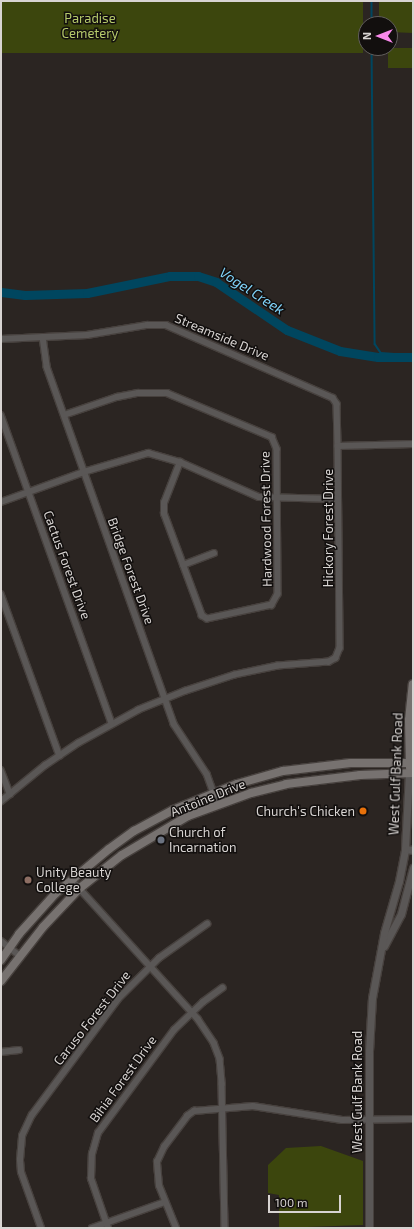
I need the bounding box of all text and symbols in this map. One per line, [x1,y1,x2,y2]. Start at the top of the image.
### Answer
park label: Paradise Cemetery [62,11,118,42]
north arrow [358,16,398,56]
text: N [360,32,373,40]
water label: Vogel Creek [216,264,288,318]
street label: Streamside Drive [173,310,271,364]
street label: Hardwood Forest Drive [257,451,275,587]
street label: Hickory Forest Drive [320,469,336,587]
street label: Cactus Forest Drive [40,509,94,621]
street label: Bridge Forest Drive [104,515,158,627]
street label: West Gulf Bank Road [386,712,406,836]
street label: Antoine Drive [168,776,248,820]
place label: Church's Chicken [256,803,355,819]
marker: Church's Chicken [358,806,368,816]
place label: Church of Incarnation [169,825,236,856]
marker: Church of Incarnation [156,835,166,845]
place label: Unity Beauty College [36,865,112,896]
marker: Unity Beauty College [23,875,33,885]
street label: Caruso Forest Drive [50,968,134,1068]
street label: West Gulf Bank Road [349,1031,365,1153]
street label: Bihia Forest Drive [86,1032,160,1126]
scale bar [270,1187,343,1213]
text: 100 m [275,1195,307,1209]

